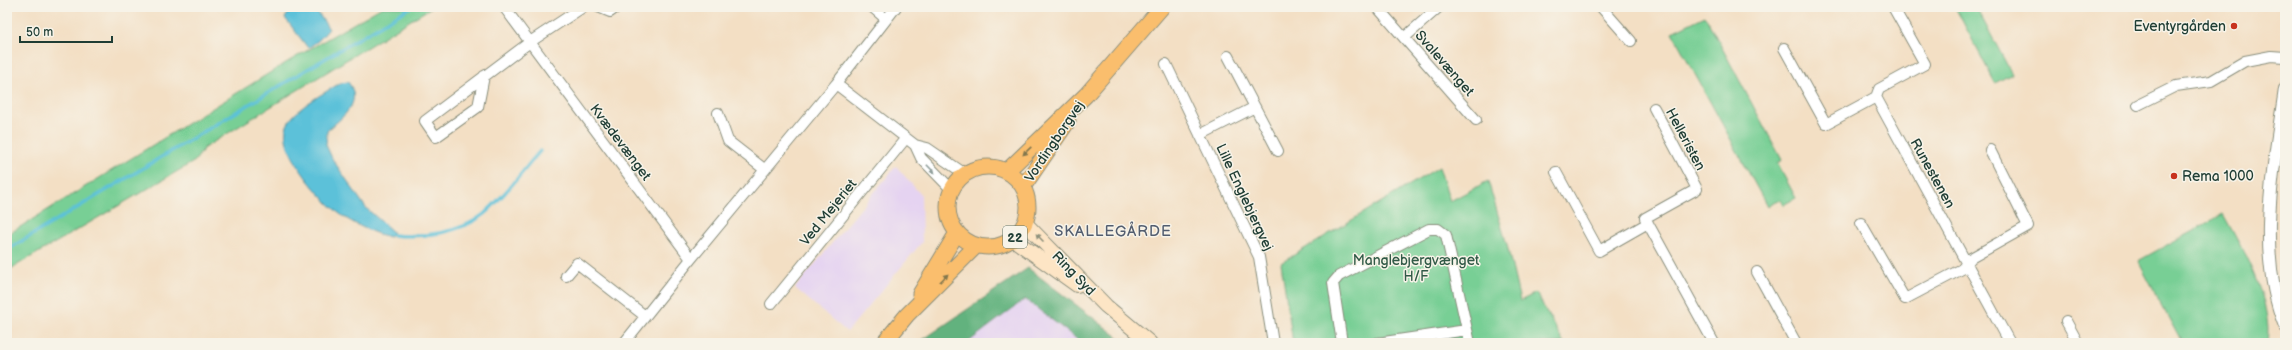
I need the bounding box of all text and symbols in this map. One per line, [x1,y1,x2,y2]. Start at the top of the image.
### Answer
scale bar [20,18,112,44]
place label: Eventyrgården [2134,18,2226,35]
marker: Eventyrgården [2229,21,2239,31]
text: 50 m [26,25,53,40]
street label: Svalevænget [1411,27,1478,100]
street label: Vordingborgvej [1021,97,1088,185]
street label: Kvædevænget [586,101,655,184]
street label: Helleristen [1662,105,1709,173]
street label: Runestenen [1906,135,1959,211]
street label: Lille Englebjergvej [1212,141,1277,254]
one-way arrow [1022,147,1032,156]
one-way arrow [927,164,936,174]
place label: Rema 1000 [2182,168,2254,185]
marker: Rema 1000 [2169,171,2179,181]
street label: Ved Mejeriet [796,175,861,249]
district label: SKALLEGÅRDE [1054,221,1172,241]
road number: 22 [1003,226,1027,248]
one-way arrow [1035,233,1045,243]
street label: Ring Syd [1048,248,1099,299]
park label: Manglebjergvænget H/F [1353,252,1480,285]
one-way arrow [939,273,949,283]

